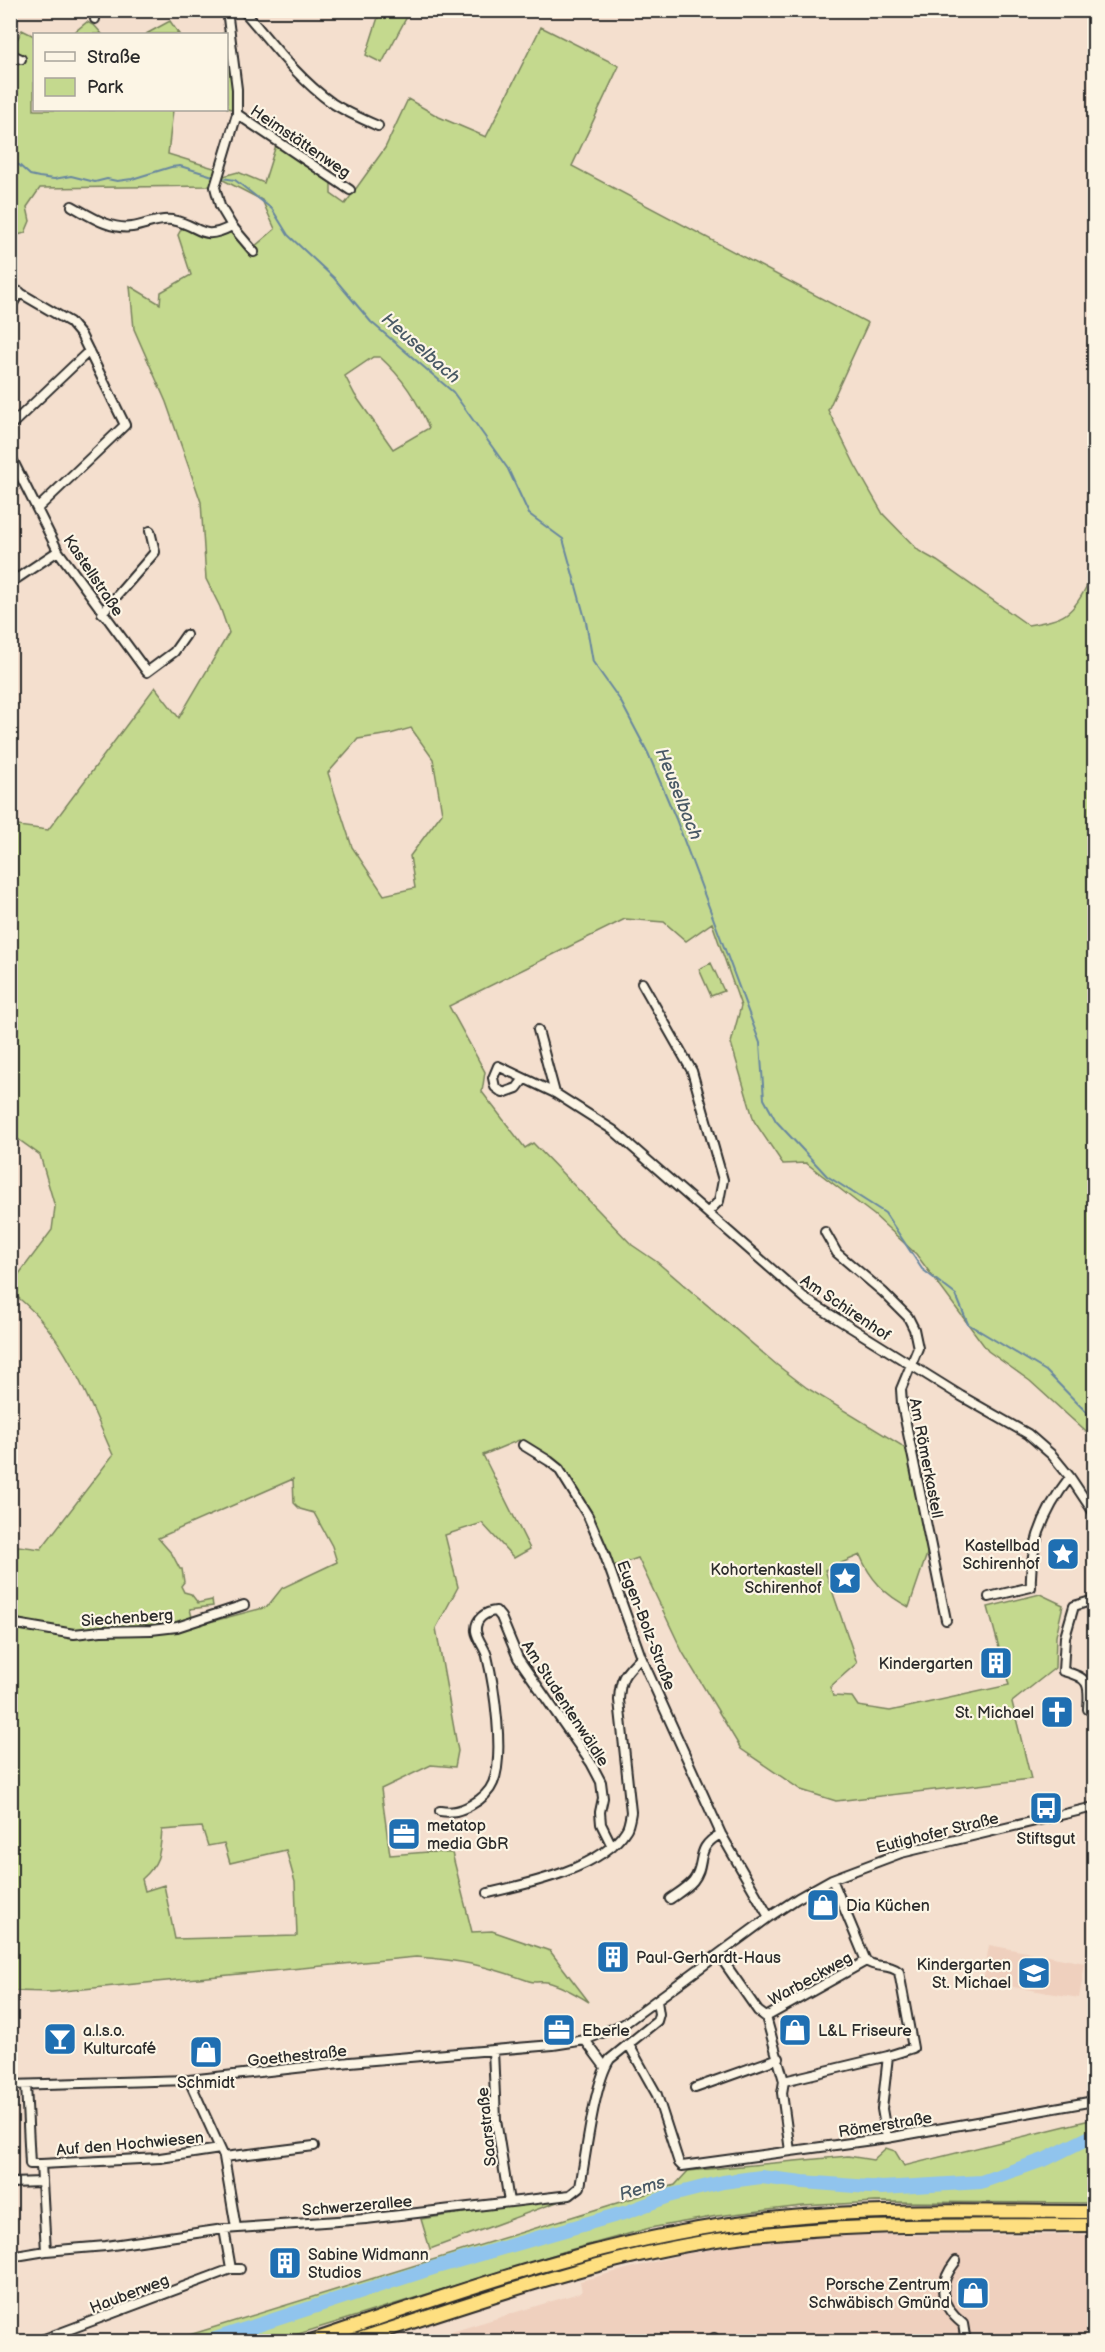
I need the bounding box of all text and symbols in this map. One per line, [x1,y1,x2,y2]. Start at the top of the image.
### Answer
legend [33,33,228,111]
text: Straße [87,47,141,68]
text: Park [87,77,123,98]
street label: Heimstättenweg [246,102,354,183]
water label: Heuselbach [377,309,464,388]
street label: Kastellstraße [59,532,127,621]
water label: Heuselbach [651,745,706,843]
street label: Am Schirenhof [796,1271,894,1345]
street label: Am Römerkastell [905,1397,946,1520]
place icon: Kastellbad Schirenhof [1045,1536,1081,1572]
place label: Kastellbad Schirenhof [962,1537,1040,1574]
street label: Eugen-Bolz-Straße [612,1558,679,1694]
place icon: Kohortenkastell Schirenhof [827,1560,863,1596]
place label: Kohortenkastell Schirenhof [710,1561,822,1598]
street label: Siechenberg [80,1606,174,1631]
street label: Am Studentenwäldle [517,1637,613,1771]
building icon: Kindergarten [978,1645,1014,1681]
place label: Kindergarten [879,1655,973,1674]
church icon: St. Michael [1039,1694,1075,1730]
place label: St. Michael [955,1704,1034,1723]
bus stop icon: Stiftsgut [1028,1790,1064,1826]
street label: Eutighofer Straße [874,1809,1001,1858]
office icon: metatop media GbR [386,1816,422,1852]
place label: metatop media GbR [427,1817,508,1854]
place label: Stiftsgut [1016,1830,1076,1849]
shop icon: Dia Küchen [805,1887,841,1923]
place label: Dia Küchen [846,1897,930,1916]
building icon: Paul-Gerhardt-Haus [595,1939,631,1975]
place label: Paul-Gerhardt-Haus [636,1949,781,1968]
street label: Warbeckweg [766,1949,856,2010]
school or university icon: Kindergarten St. Michael [1016,1955,1052,1991]
place label: Kindergarten St. Michael [917,1956,1011,1993]
office icon: Eberle [541,2012,577,2048]
shop icon: L&L Friseure [777,2012,813,2048]
bar icon: a.l.s.o. Kulturcafé [42,2021,78,2057]
place label: a.l.s.o. Kulturcafé [83,2022,157,2059]
place label: Eberle [582,2022,630,2041]
place label: L&L Friseure [818,2022,912,2041]
shop icon: Schmidt [188,2034,224,2070]
street label: Goethestraße [247,2042,348,2071]
place label: Schmidt [177,2074,235,2093]
street label: Saarstraße [474,2086,501,2167]
street label: Römerstraße [837,2109,934,2142]
street label: Auf den Hochwiesen [55,2129,205,2160]
water label: Rems [617,2172,668,2205]
street label: Schwerzerallee [301,2192,413,2221]
building icon: Sabine Widmann Studios [267,2245,303,2281]
place label: Sabine Widmann Studios [308,2246,429,2283]
street label: Hauberweg [87,2271,172,2318]
shop icon: Porsche Zentrum Schwäbisch Gmünd [955,2275,991,2311]
place label: Porsche Zentrum Schwäbisch Gmünd [809,2276,950,2313]

